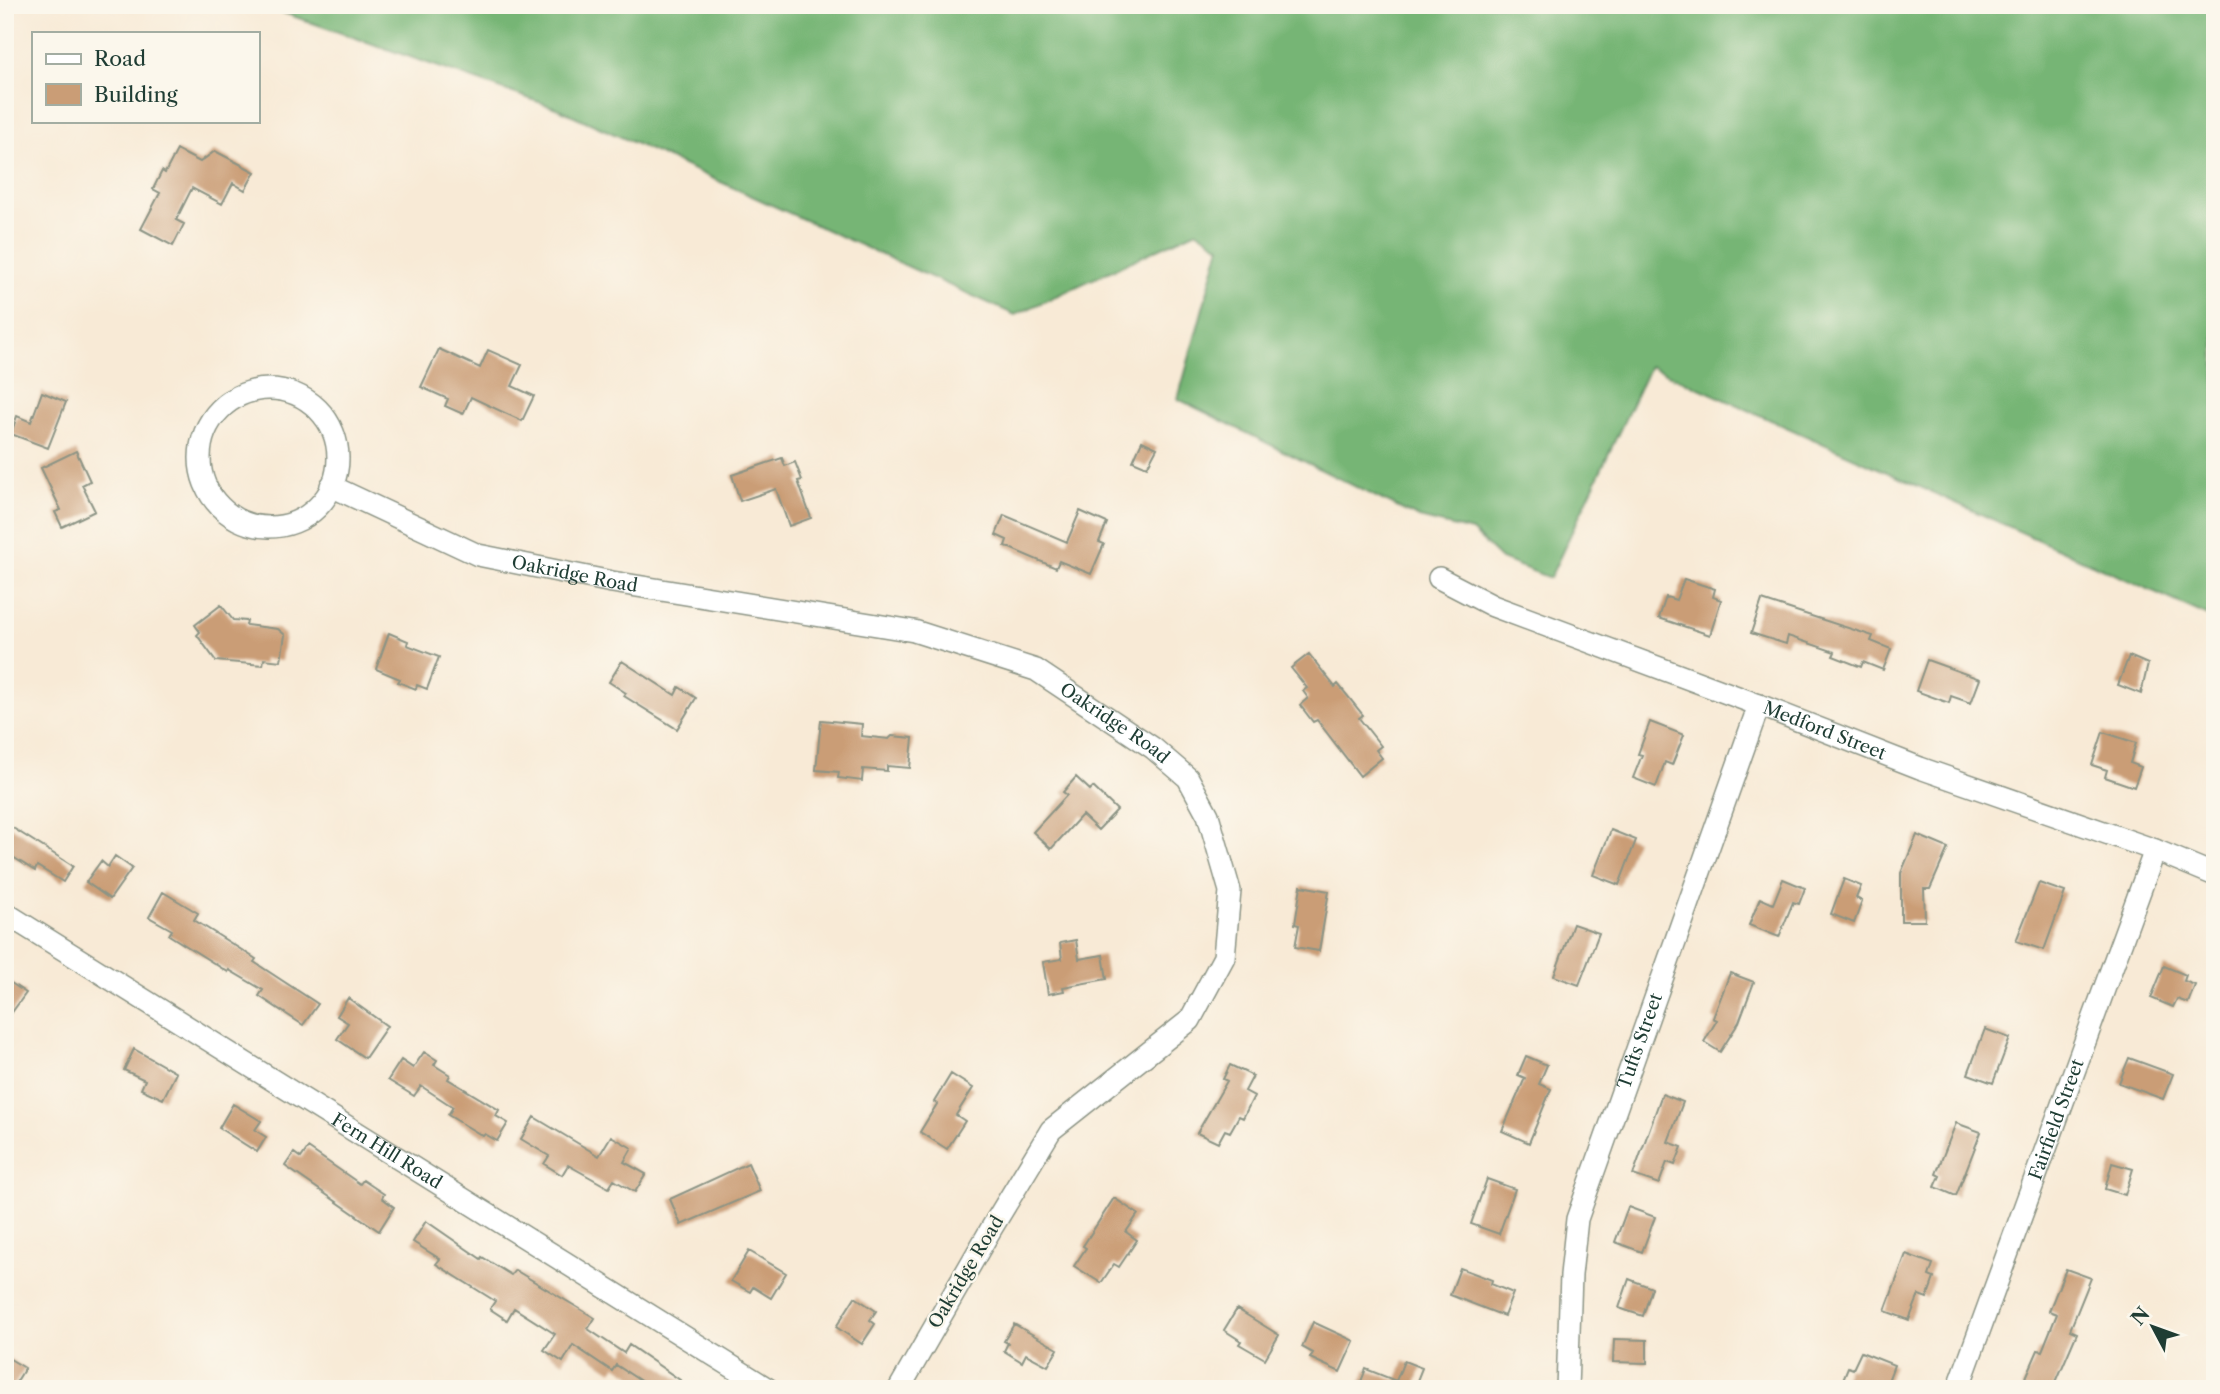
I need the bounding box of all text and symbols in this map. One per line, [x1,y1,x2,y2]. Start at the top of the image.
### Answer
legend [32,32,259,122]
text: Road [94,46,146,71]
text: Building [94,82,179,107]
street label: Oakridge Road [510,551,639,597]
street label: Oakridge Road [1056,678,1174,768]
street label: Medford Street [1760,697,1890,765]
street label: Tufts Street [1613,990,1667,1092]
street label: Fairfield Street [2024,1055,2089,1183]
street label: Fern Hill Road [328,1109,446,1194]
street label: Oakridge Road [924,1212,1008,1332]
north arrow [2118,1292,2188,1362]
text: N [2126,1302,2155,1330]

